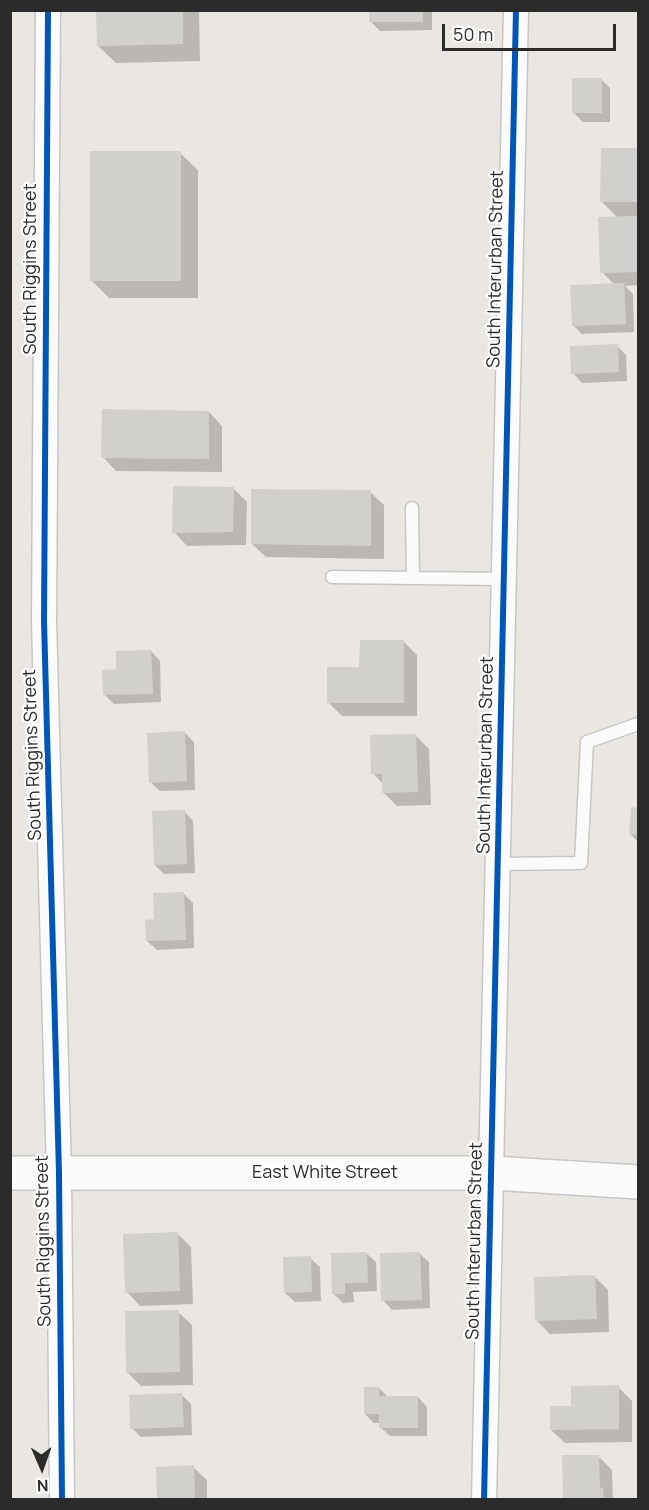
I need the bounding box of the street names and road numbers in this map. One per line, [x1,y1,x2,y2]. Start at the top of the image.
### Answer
street label: South Interurban Street [483,170,509,368]
street label: South Riggins Street [20,183,42,355]
street label: South Interurban Street [473,656,499,854]
street label: South Riggins Street [19,669,47,841]
street label: South Interurban Street [462,1142,488,1340]
street label: South Riggins Street [32,1155,56,1327]
street label: East White Street [252,1162,398,1184]

